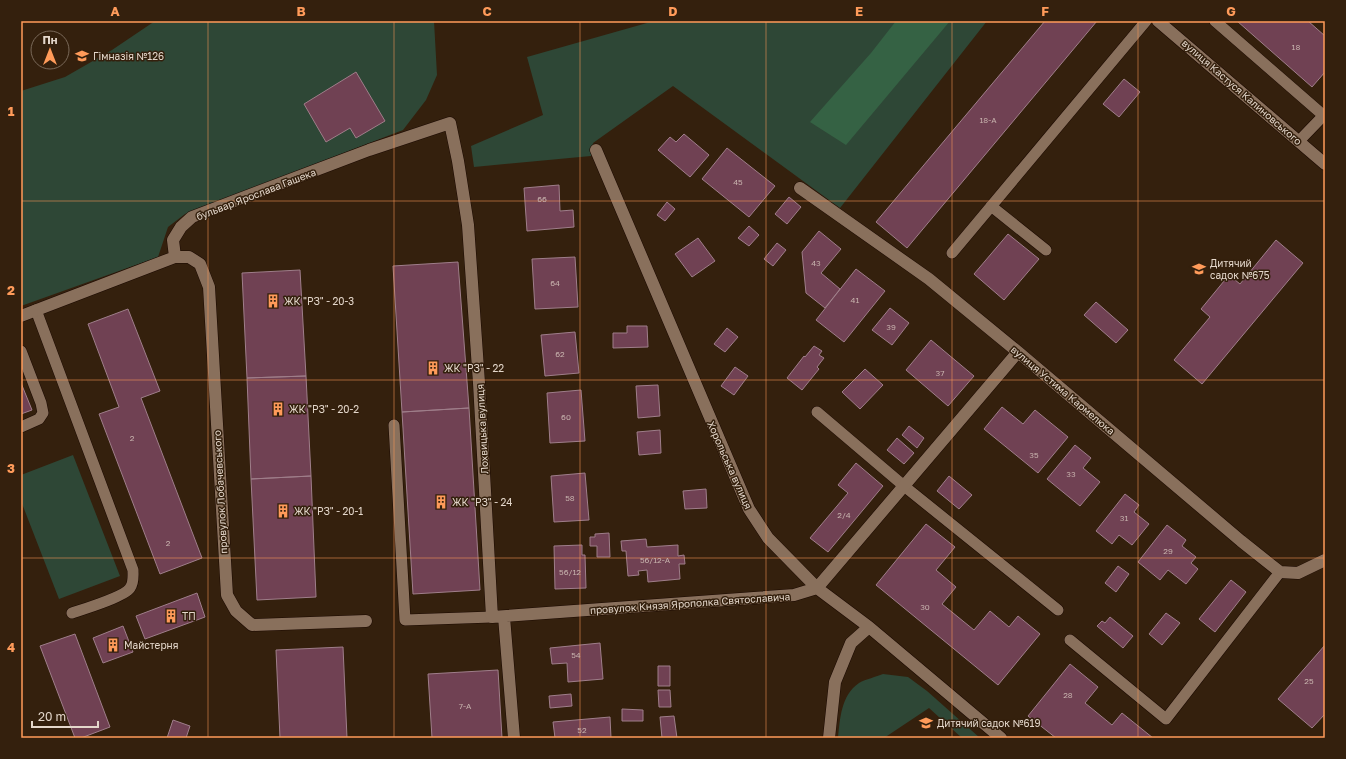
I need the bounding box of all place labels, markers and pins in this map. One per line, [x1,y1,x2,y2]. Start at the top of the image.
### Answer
school or university icon: Гімназія №126 [74,48,90,64]
place label: Гімназія №126 [93,50,164,62]
place label: Дитячий садок №675 [1210,257,1270,281]
school or university icon: Дитячий садок №675 [1191,261,1207,277]
building icon: ЖК "РЗ" - 20-3 [265,293,281,309]
place label: ЖК "РЗ" - 20-3 [284,295,354,307]
building icon: ЖК "РЗ" - 22 [425,360,441,376]
place label: ЖК "РЗ" - 22 [444,362,504,374]
building icon: ЖК "РЗ" - 20-2 [270,401,286,417]
place label: ЖК "РЗ" - 20-2 [289,403,359,415]
building icon: ЖК "РЗ" - 24 [433,494,449,510]
place label: ЖК "РЗ" - 24 [452,496,512,508]
building icon: ЖК "РЗ" - 20-1 [275,503,291,519]
place label: ЖК "РЗ" - 20-1 [294,505,363,517]
building icon: ТП [163,608,179,624]
place label: ТП [182,610,196,622]
building icon: Майстерня [105,637,121,653]
place label: Майстерня [124,639,178,651]
school or university icon: Дитячий садок №619 [918,715,934,731]
place label: Дитячий садок №619 [937,717,1040,729]

